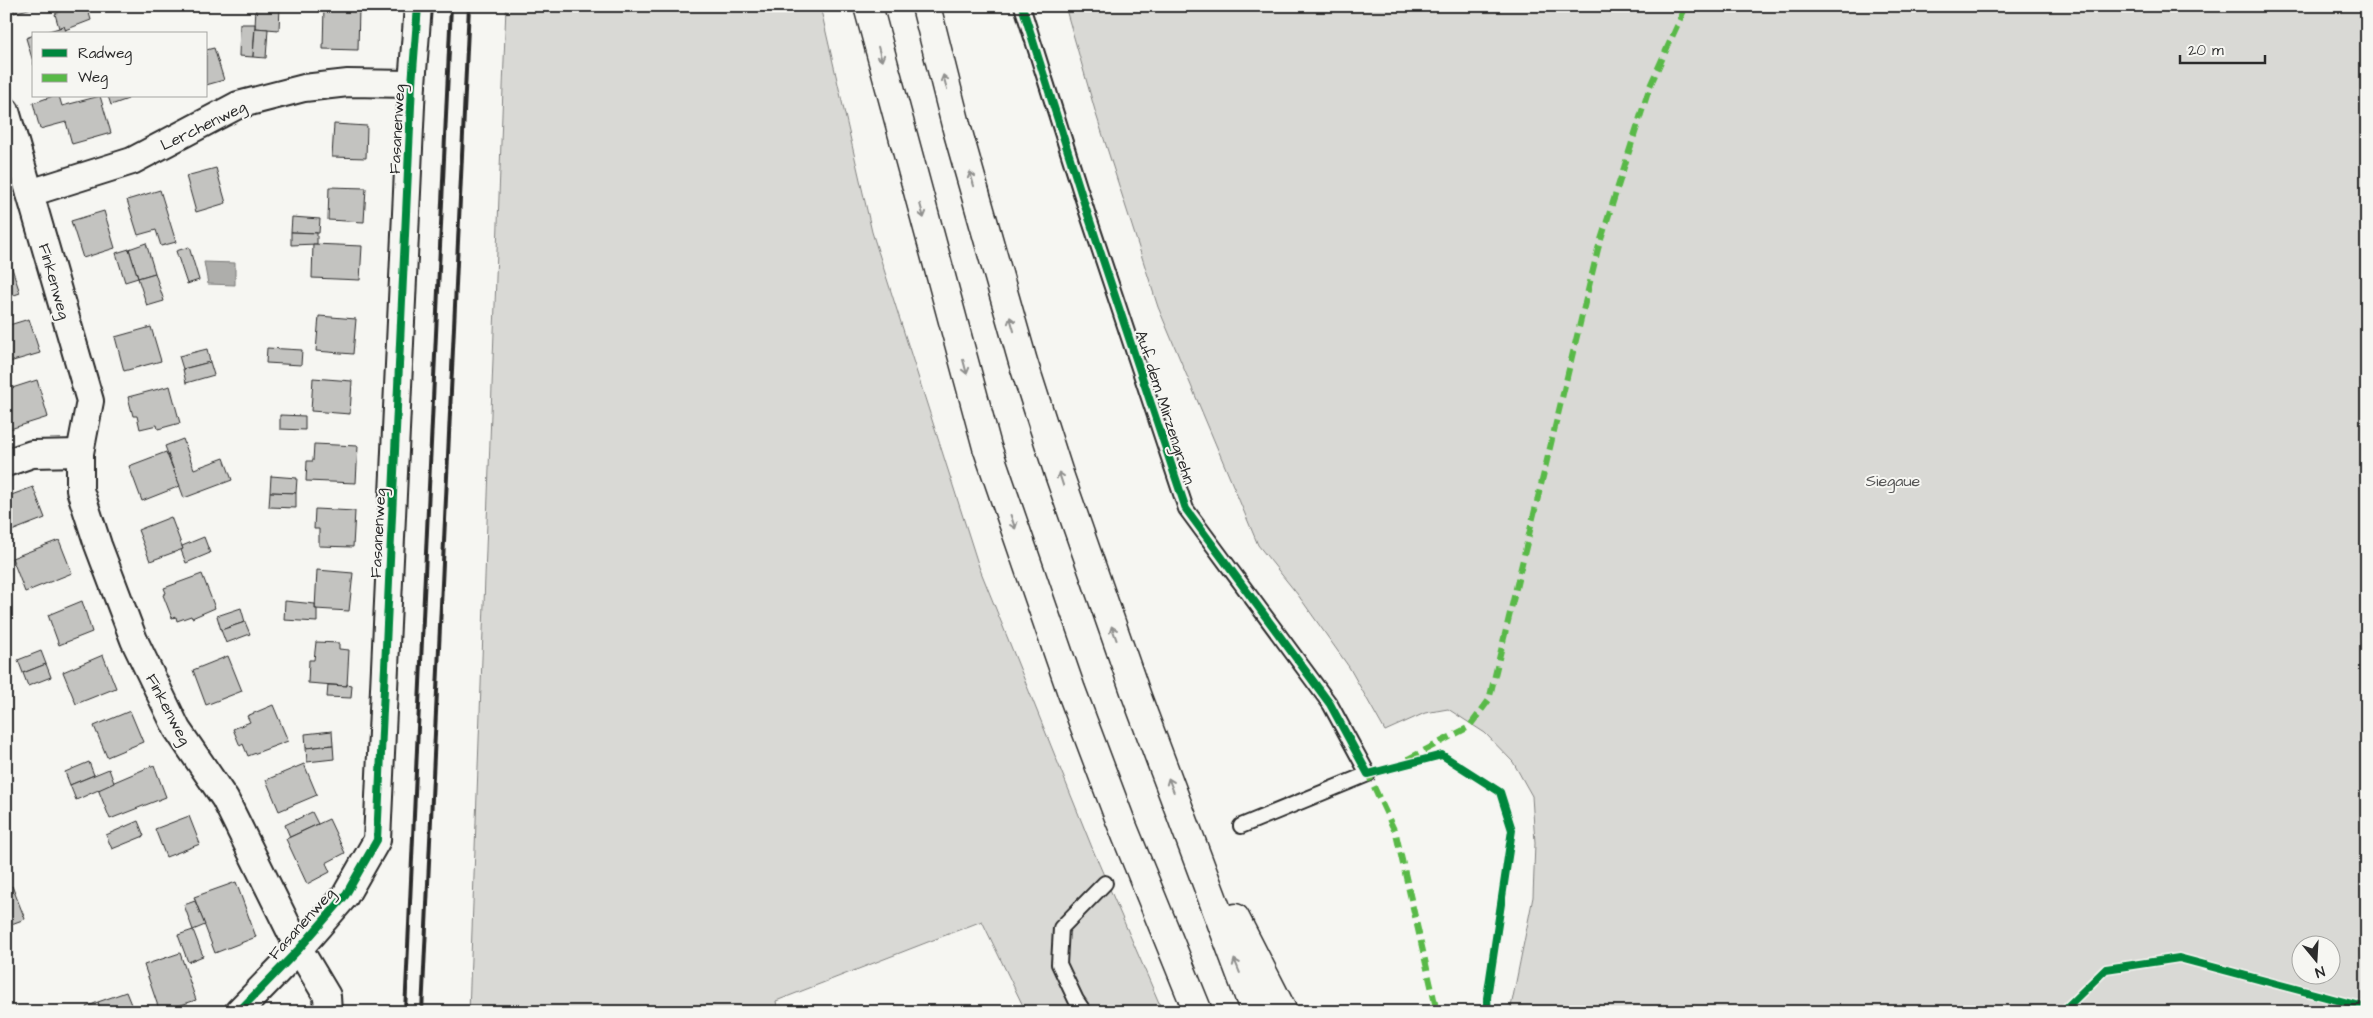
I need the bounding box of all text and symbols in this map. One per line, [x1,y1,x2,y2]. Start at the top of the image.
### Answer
legend [32,32,208,98]
scale bar [2180,32,2266,64]
text: 20 m [2188,40,2224,61]
text: Radweg [78,43,132,65]
one-way arrow [876,45,886,61]
text: Weg [78,67,108,89]
one-way arrow [940,75,949,91]
street label: Fasanenweg [384,84,411,175]
street label: Lerchenweg [157,96,251,157]
one-way arrow [966,172,976,188]
one-way arrow [918,202,927,218]
street label: Finkenweg [32,241,75,322]
one-way arrow [1007,316,1017,332]
street label: Auf dem Mirzengrehn [1129,327,1200,487]
one-way arrow [961,359,971,375]
park label: Siegaue [1866,470,1921,493]
one-way arrow [1056,472,1065,487]
street label: Fasanenweg [365,488,392,579]
one-way arrow [1009,514,1018,530]
one-way arrow [1109,625,1118,641]
street label: Finkenweg [139,670,196,749]
one-way arrow [1166,777,1175,793]
street label: Fasanenweg [263,883,341,965]
north arrow [2290,936,2340,986]
one-way arrow [1232,959,1241,974]
text: N [2312,961,2327,982]

